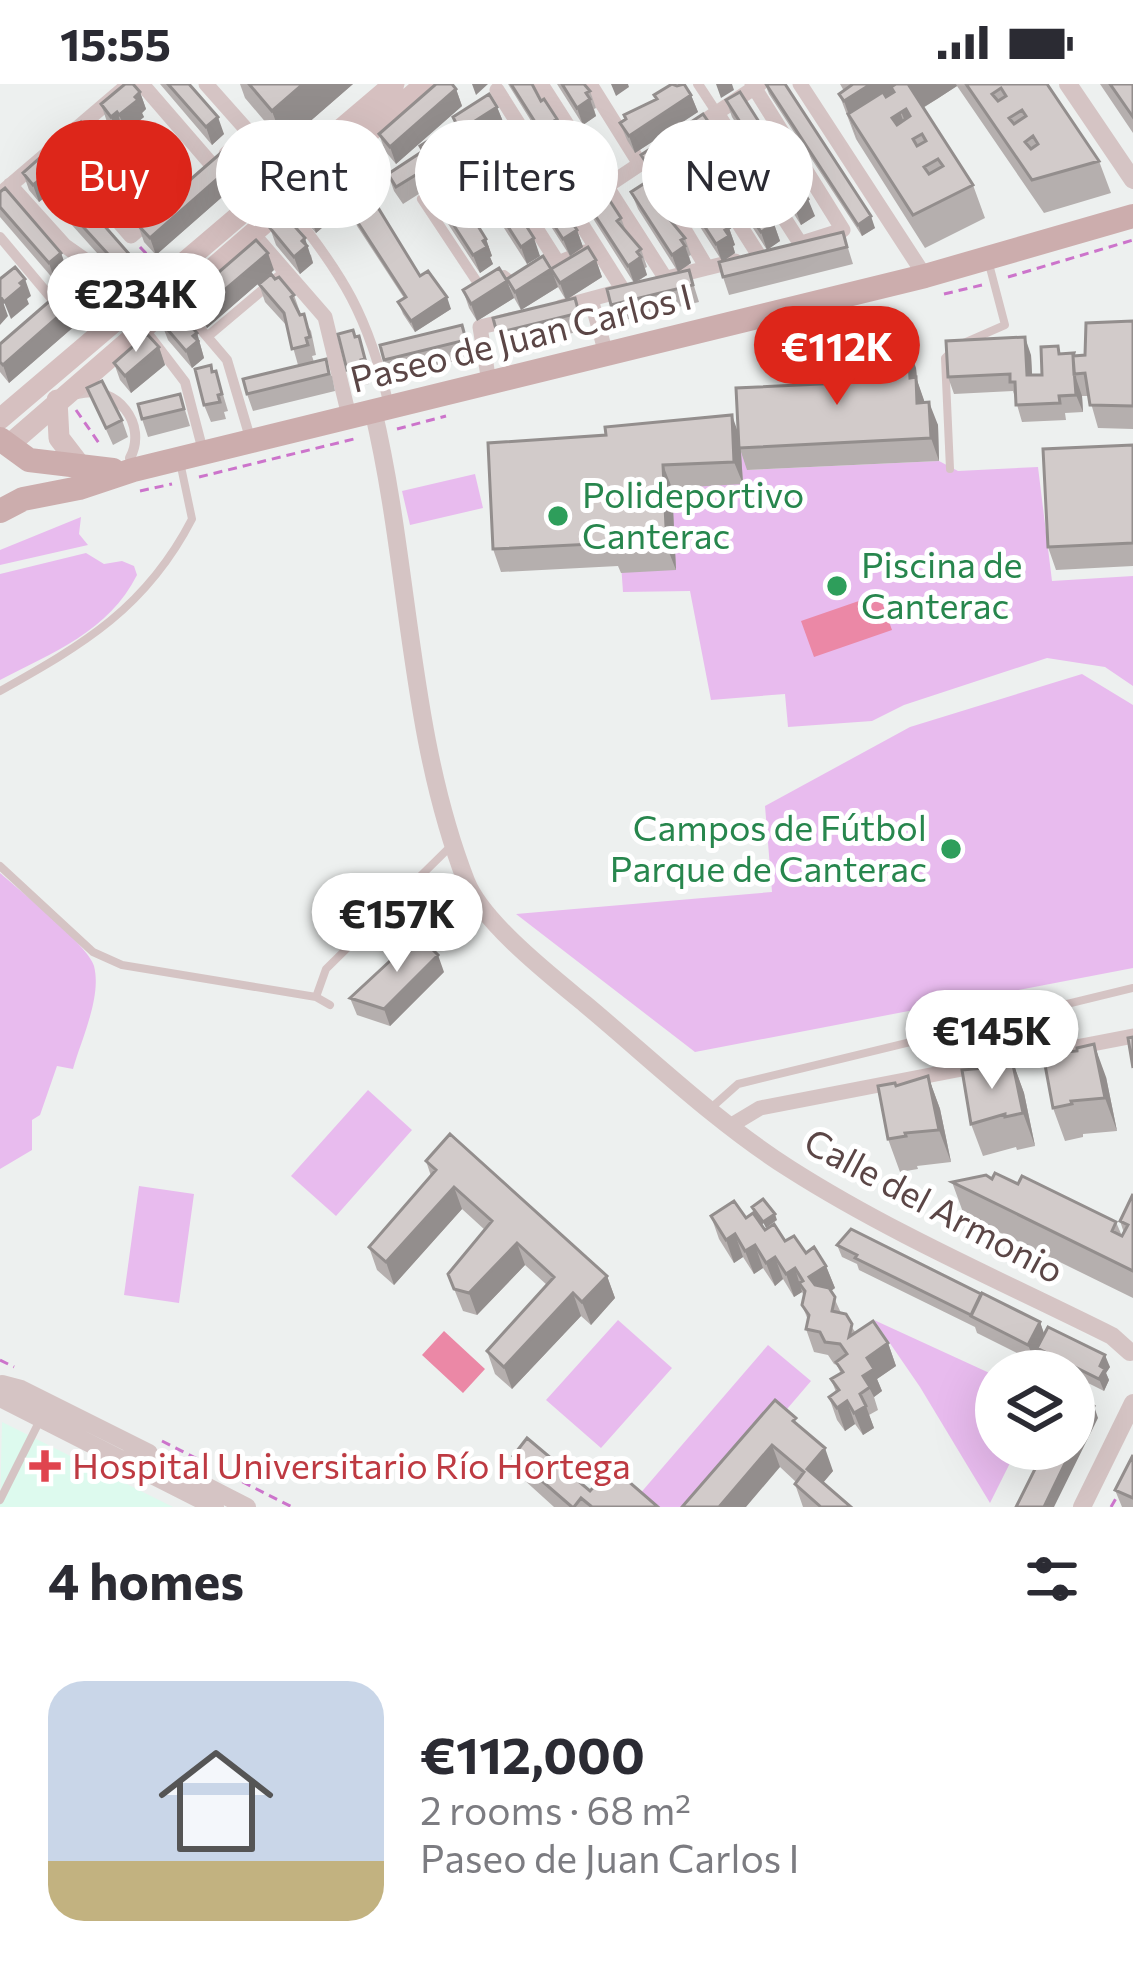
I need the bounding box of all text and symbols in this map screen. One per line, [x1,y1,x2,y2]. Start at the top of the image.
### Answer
text: 15:55 [60,15,171,70]
chip: Buy [36,120,192,228]
chip: Rent [216,120,391,228]
chip: Filters [415,120,618,228]
chip: New [642,120,813,228]
pin: €234K [52,253,220,355]
text: €234K [74,268,198,316]
street label: Paseo de Juan Carlos I [345,272,696,400]
pin: €112K [753,306,921,408]
text: €112K [781,321,893,369]
place label: Polideportivo Canterac [582,471,804,556]
marker: Polideportivo Canterac [545,503,571,529]
place label: Piscina de Canterac [861,541,1022,626]
marker: Piscina de Canterac [824,573,850,599]
place label: Campos de Fútbol Parque de Canterac [610,804,927,889]
marker: Campos de Fútbol Parque de Canterac [938,836,964,862]
pin: €157K [313,873,481,975]
text: €157K [339,888,455,936]
pin: €145K [908,990,1076,1092]
text: €145K [932,1005,1052,1053]
street label: Calle del Armonio [798,1117,1072,1291]
map controls [975,1350,1095,1470]
button: layers [975,1350,1095,1470]
place label: Hospital Universitario Río Hortega [72,1442,631,1486]
marker: Hospital Universitario Río Hortega [29,1450,61,1482]
icon: filters [1019,1546,1085,1612]
text: 4 homes [48,1548,244,1611]
text: €112,000 [420,1722,645,1785]
icon: home [144,1729,288,1873]
text: 2 rooms · 68 m² [420,1785,691,1833]
text: Paseo de Juan Carlos I [420,1833,800,1881]

